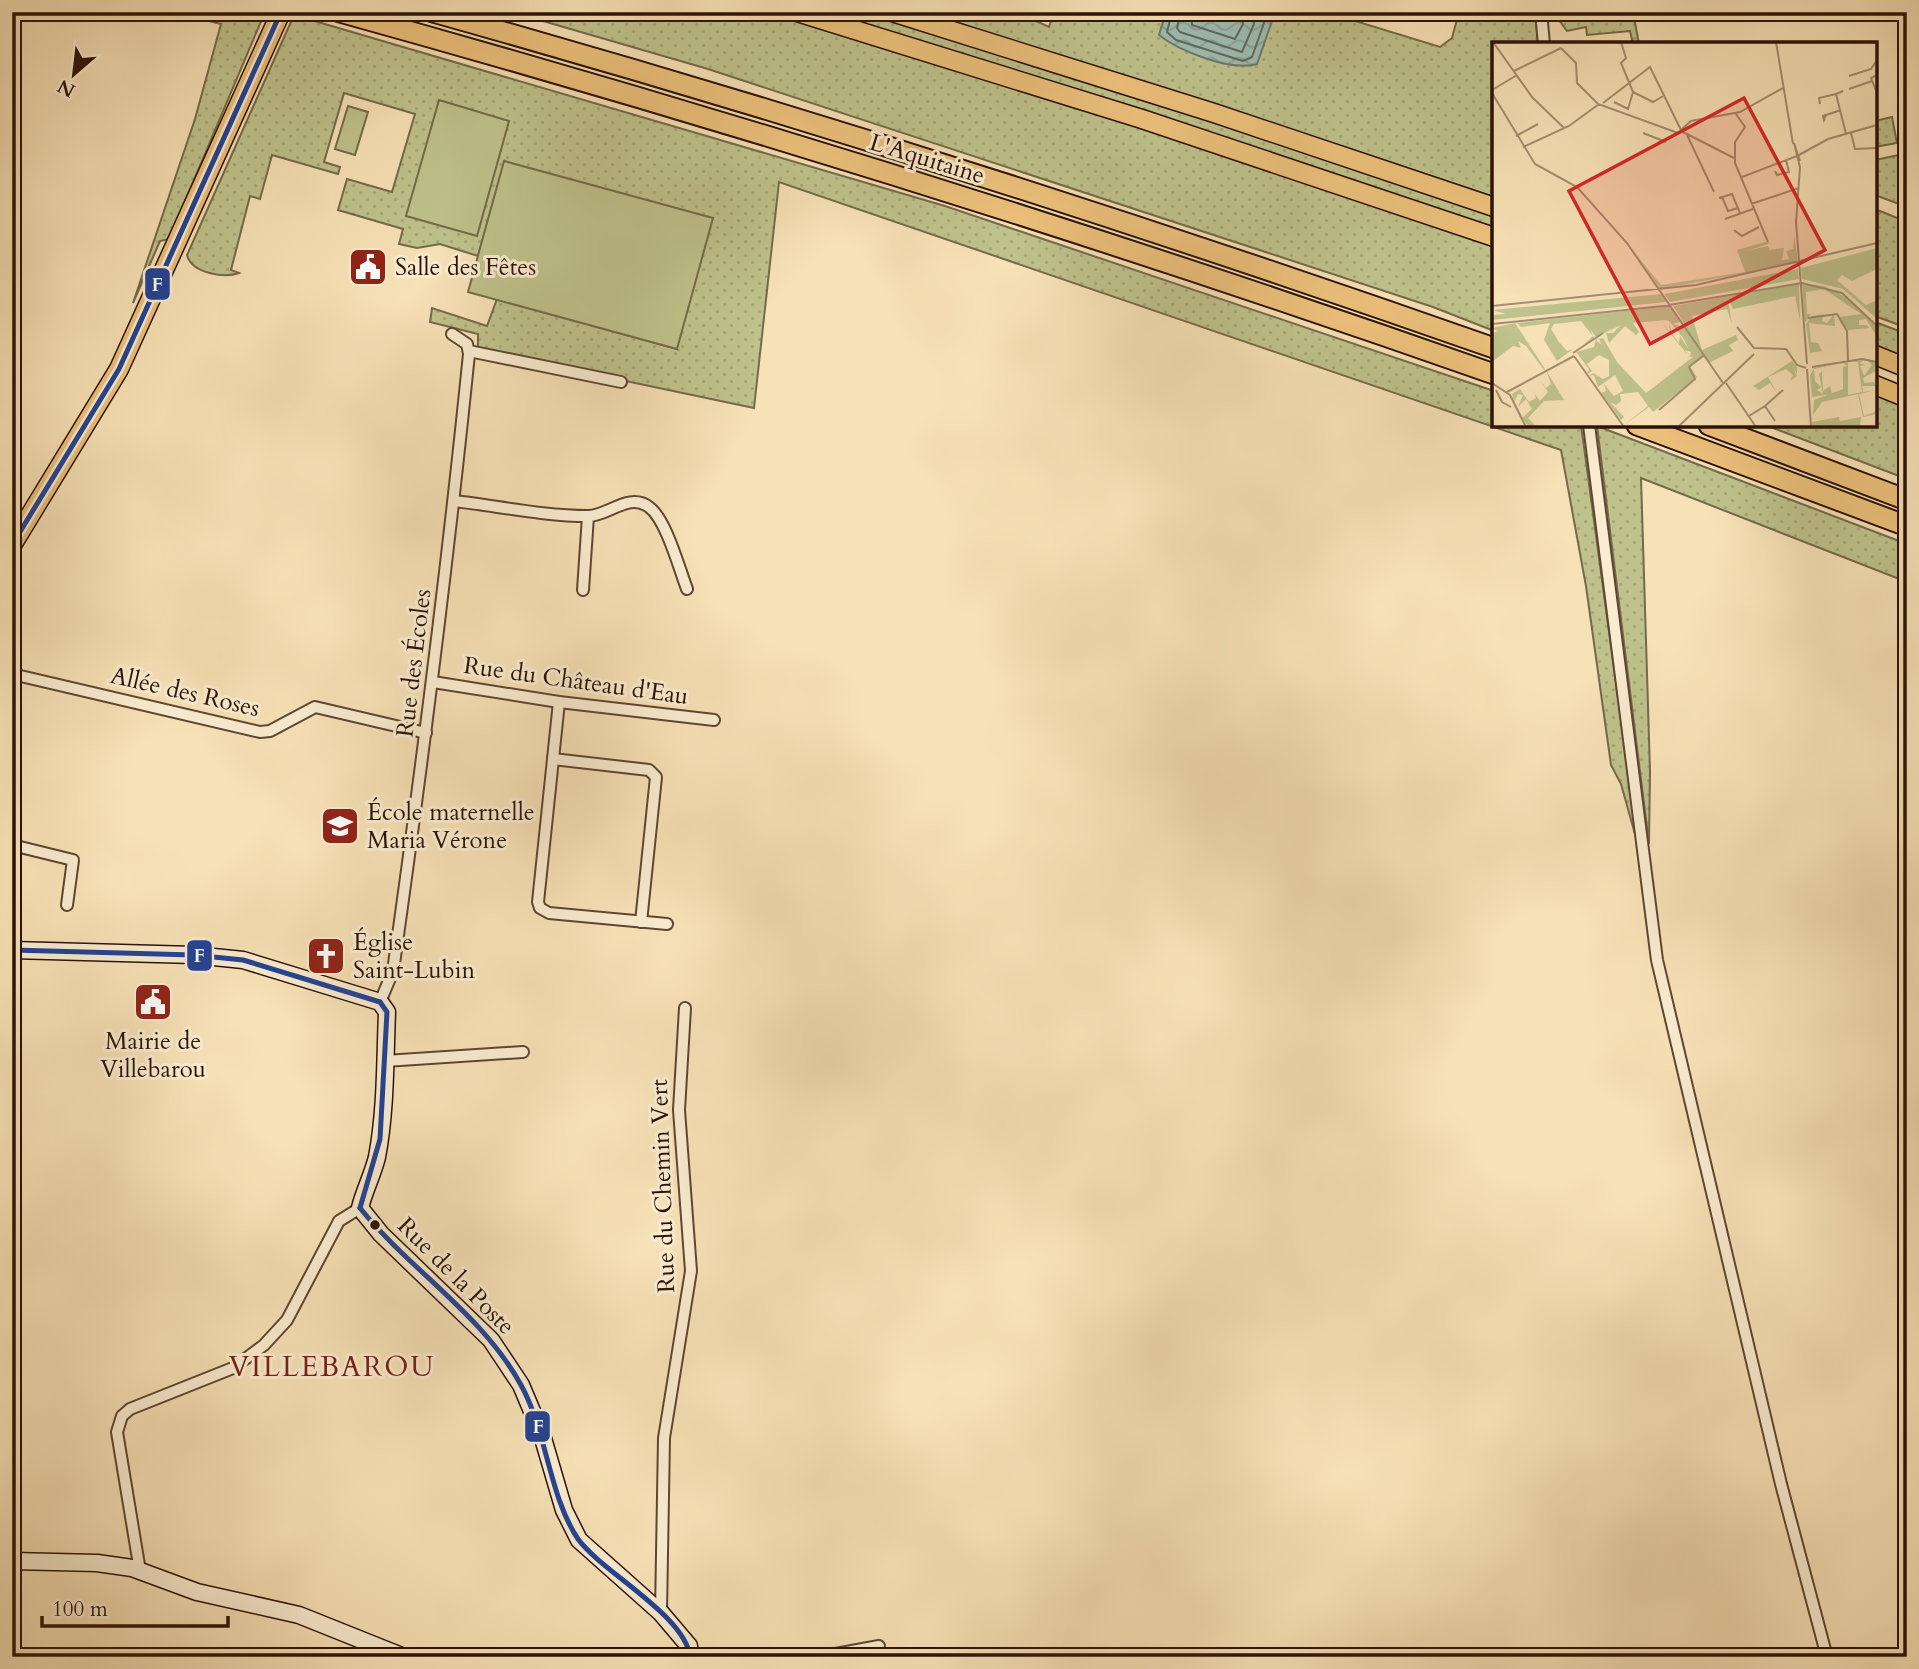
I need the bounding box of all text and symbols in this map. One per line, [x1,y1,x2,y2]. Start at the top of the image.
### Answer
north arrow [38,38,108,108]
inset map [1492,42,1877,427]
text: N [53,73,80,103]
street label: L'Aquitaine [865,126,989,192]
public building icon: Salle des Fêtes [347,246,389,288]
place label: Salle des Fêtes [395,251,536,284]
line badge: F [144,267,171,301]
text: F [151,272,163,298]
street label: Rue des Écoles [389,587,439,739]
street label: Rue du Château d'Eau [462,649,690,713]
street label: Allée des Roses [107,659,263,725]
place label: École maternelle Maria Vérone [367,796,535,857]
school or university icon: École maternelle Maria Vérone [319,805,361,847]
place label: Église Saint-Lubin [353,926,475,987]
church icon: Église Saint-Lubin [305,935,347,977]
line badge: F [186,939,213,972]
text: F [193,943,205,969]
public building icon: Mairie de Villebarou [132,981,174,1023]
place label: Mairie de Villebarou [100,1025,206,1086]
street label: Rue du Chemin Vert [643,1078,683,1293]
street label: Rue de la Poste [390,1210,522,1342]
unlabelled marker [368,1218,382,1232]
district label: VILLEBAROU [229,1348,435,1386]
line badge: F [524,1410,551,1443]
text: F [532,1414,544,1440]
scale bar [42,1585,228,1629]
text: 100 m [52,1595,108,1624]

